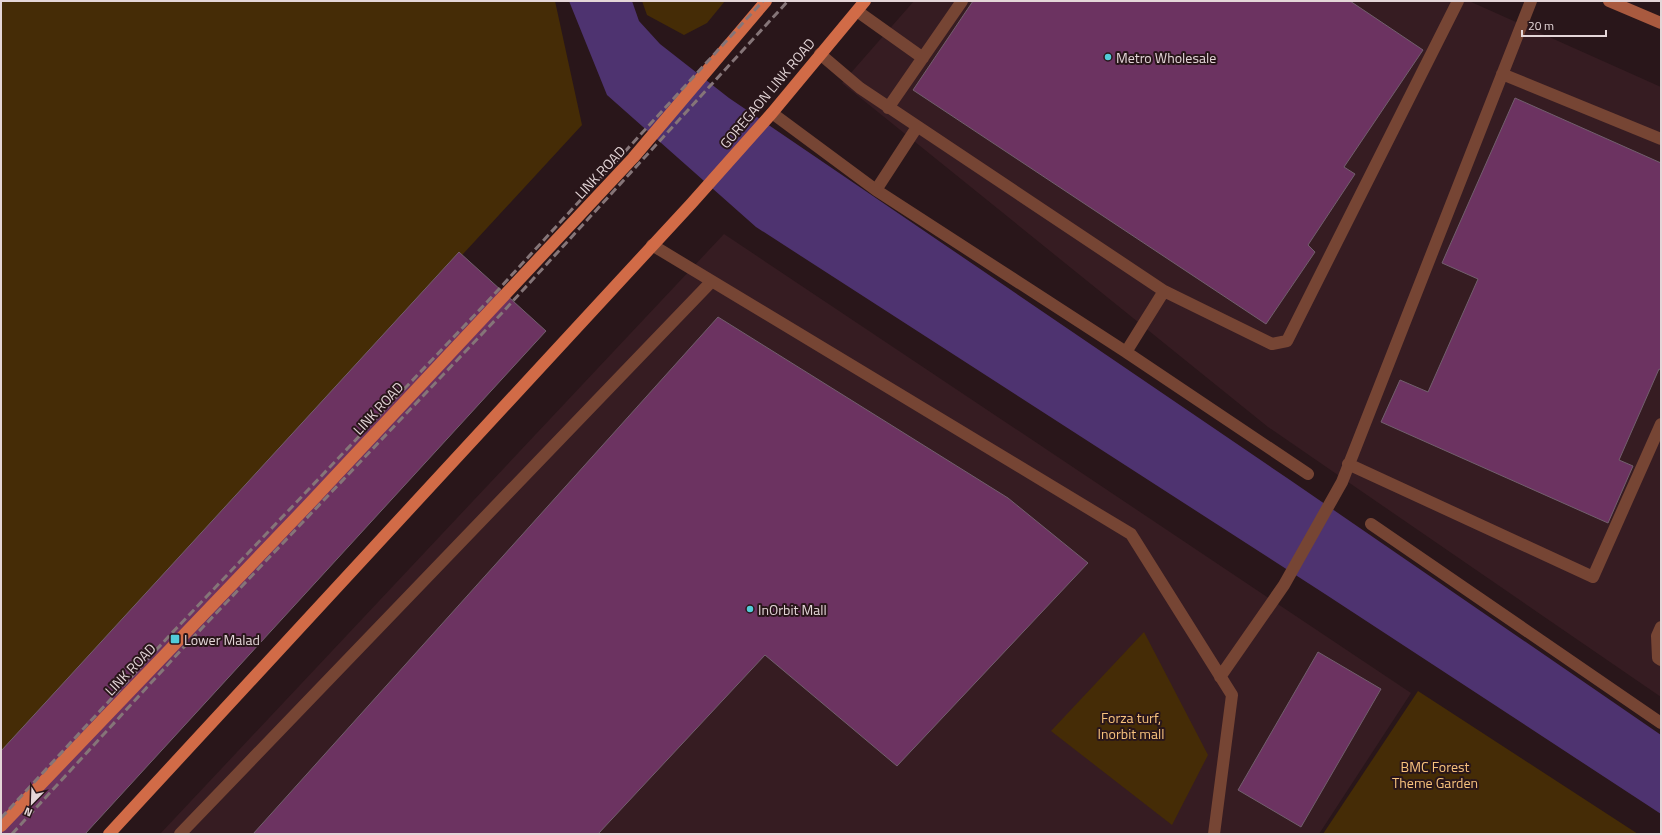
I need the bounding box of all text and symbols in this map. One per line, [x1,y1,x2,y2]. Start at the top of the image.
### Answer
scale bar [1522,12,1606,38]
text: 20 m [1528,16,1554,35]
street label: GOREGAON LINK ROAD [714,33,820,153]
place label: Metro Wholesale [1116,47,1216,68]
marker: Metro Wholesale [1103,52,1113,62]
street label: LINK ROAD [570,141,630,203]
street label: LINK ROAD [348,377,408,439]
place label: InOrbit Mall [758,599,827,620]
marker: InOrbit Mall [745,604,755,614]
place label: Lower Malad [184,629,260,650]
marker: Lower Malad [169,633,181,645]
street label: LINK ROAD [100,638,160,700]
park label: Forza turf, Inorbit mall [1098,707,1164,744]
park label: BMC Forest Theme Garden [1392,756,1478,793]
north arrow [12,783,52,823]
text: N [21,803,35,821]

